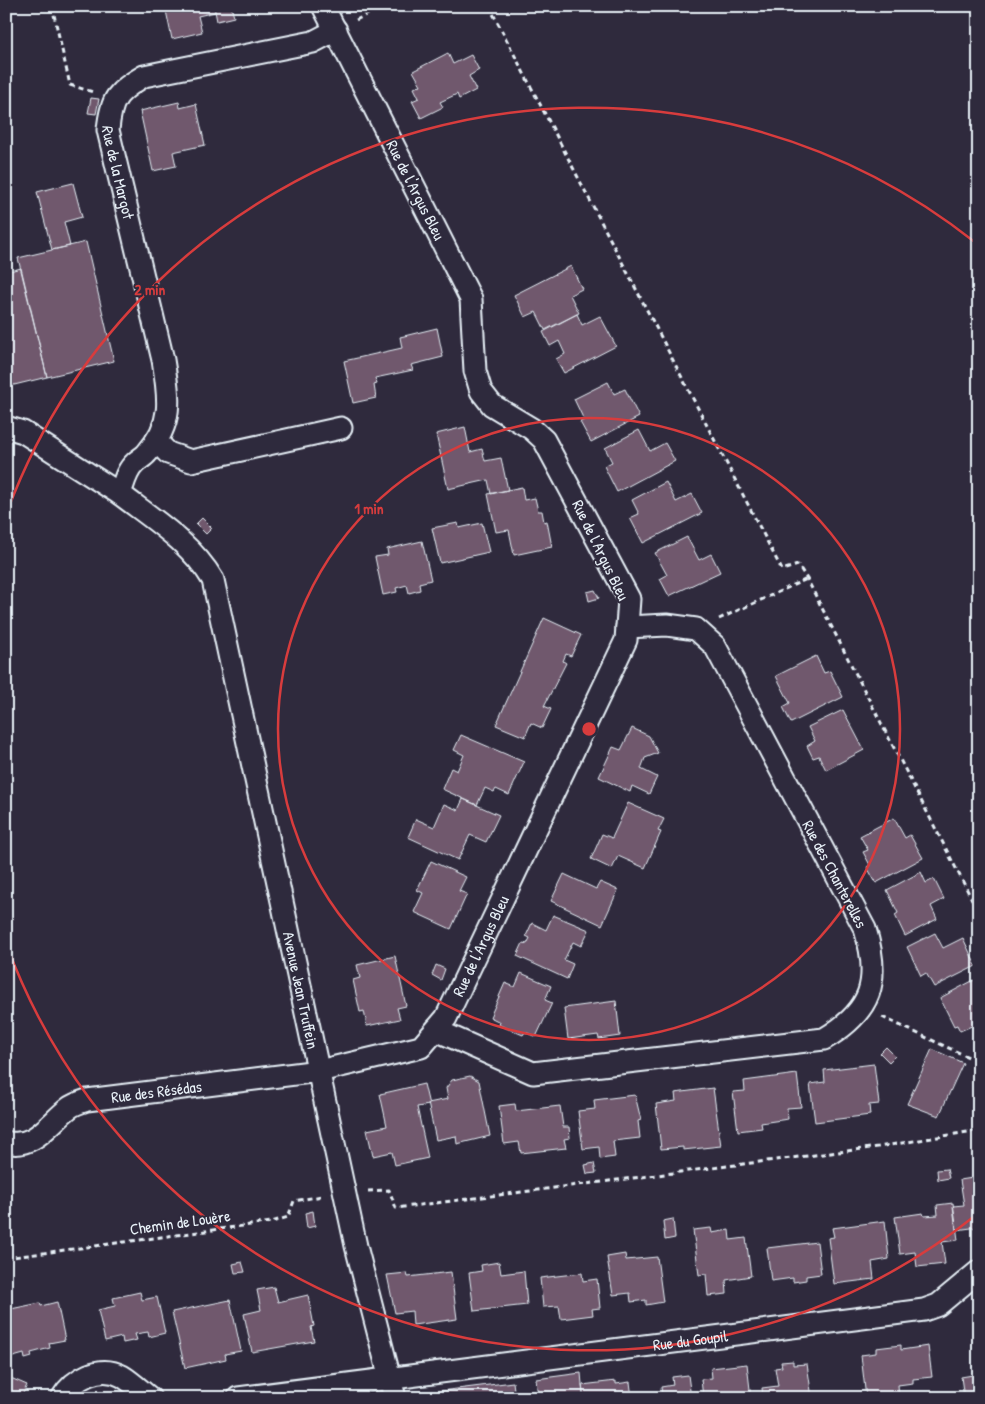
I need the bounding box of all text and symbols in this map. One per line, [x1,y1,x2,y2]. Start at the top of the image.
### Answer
street label: Rue de la Margot [97,125,140,222]
street label: Rue de l'Argus Bleu [381,136,451,244]
text: 2 min [135,279,166,300]
street label: Rue de l'Argus Bleu [567,496,635,604]
text: 1 min [354,498,384,519]
centre of rings [580,720,598,738]
street label: Rue des Chanterelles [797,816,873,932]
street label: Rue de l'Argus Bleu [447,891,514,1000]
street label: Avenue Jean Truffein [278,929,324,1051]
street label: Rue des Résédas [110,1075,203,1108]
street label: Chemin de Louère [128,1204,232,1240]
street label: Rue du Goupil [652,1324,730,1356]

